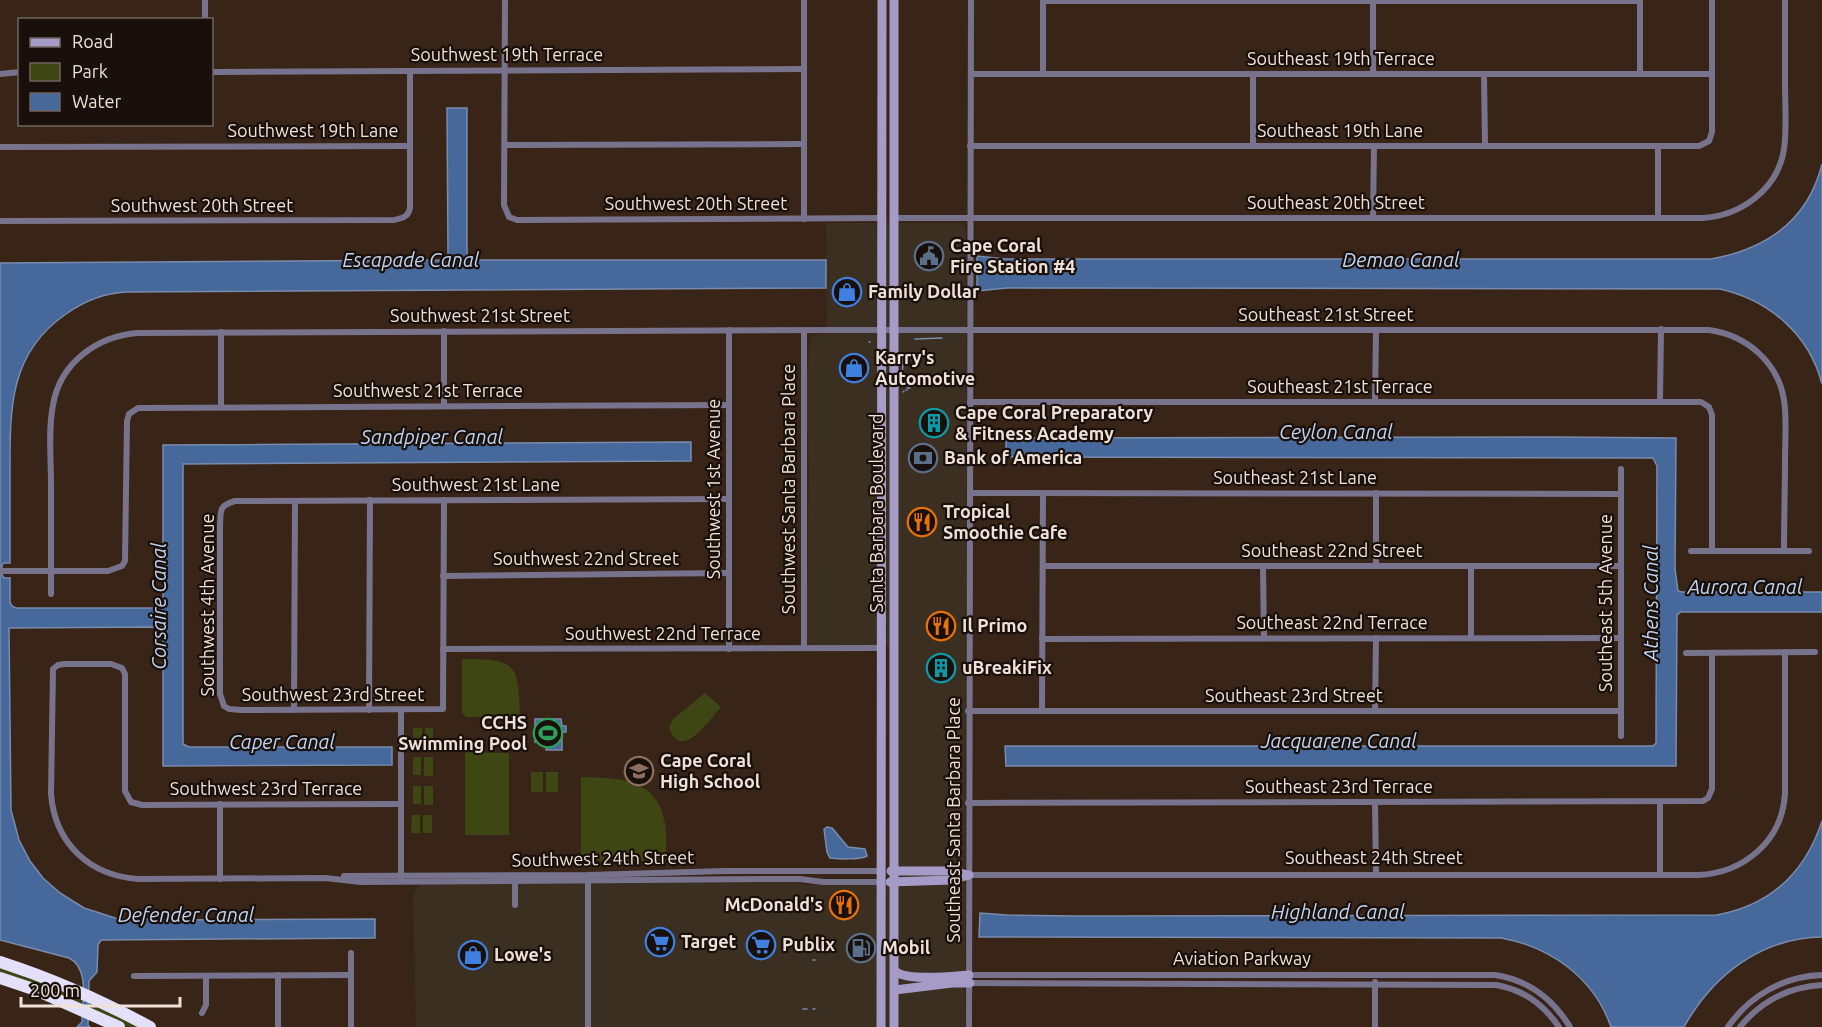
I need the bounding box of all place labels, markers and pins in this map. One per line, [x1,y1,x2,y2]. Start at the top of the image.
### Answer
place label: Cape Coral Fire Station #4 [950,235,1075,276]
public building icon: Cape Coral Fire Station #4 [913,240,945,272]
shop icon: Family Dollar [831,276,863,308]
place label: Family Dollar [868,281,980,301]
place label: Karry's Automotive [875,347,975,388]
shop icon: Karry's Automotive [838,352,870,384]
place label: Cape Coral Preparatory & Fitness Academy [955,402,1154,443]
building icon: Cape Coral Preparatory & Fitness Academy [918,407,950,439]
bank icon: Bank of America [907,442,939,474]
place label: Bank of America [944,447,1082,467]
place label: Tropical Smoothie Cafe [943,501,1067,542]
restaurant icon: Tropical Smoothie Cafe [906,506,938,538]
restaurant icon: Il Primo [925,610,957,642]
place label: Il Primo [962,615,1027,635]
building icon: uBreakiFix [925,652,957,684]
place label: uBreakiFix [962,657,1052,677]
place label: CCHS Swimming Pool [398,712,528,753]
sports icon: CCHS Swimming Pool [532,717,564,749]
place label: Cape Coral High School [660,750,761,791]
school or university icon: Cape Coral High School [623,755,655,787]
restaurant icon: McDonald's [828,889,860,921]
place label: McDonald's [725,894,823,914]
supermarket icon: Target [644,926,676,958]
supermarket icon: Publix [745,929,777,961]
place label: Target [681,931,737,951]
fuel station icon: Mobil [845,932,877,964]
place label: Publix [782,934,835,954]
place label: Mobil [882,937,931,957]
shop icon: Lowe's [457,939,489,971]
place label: Lowe's [494,944,552,964]

